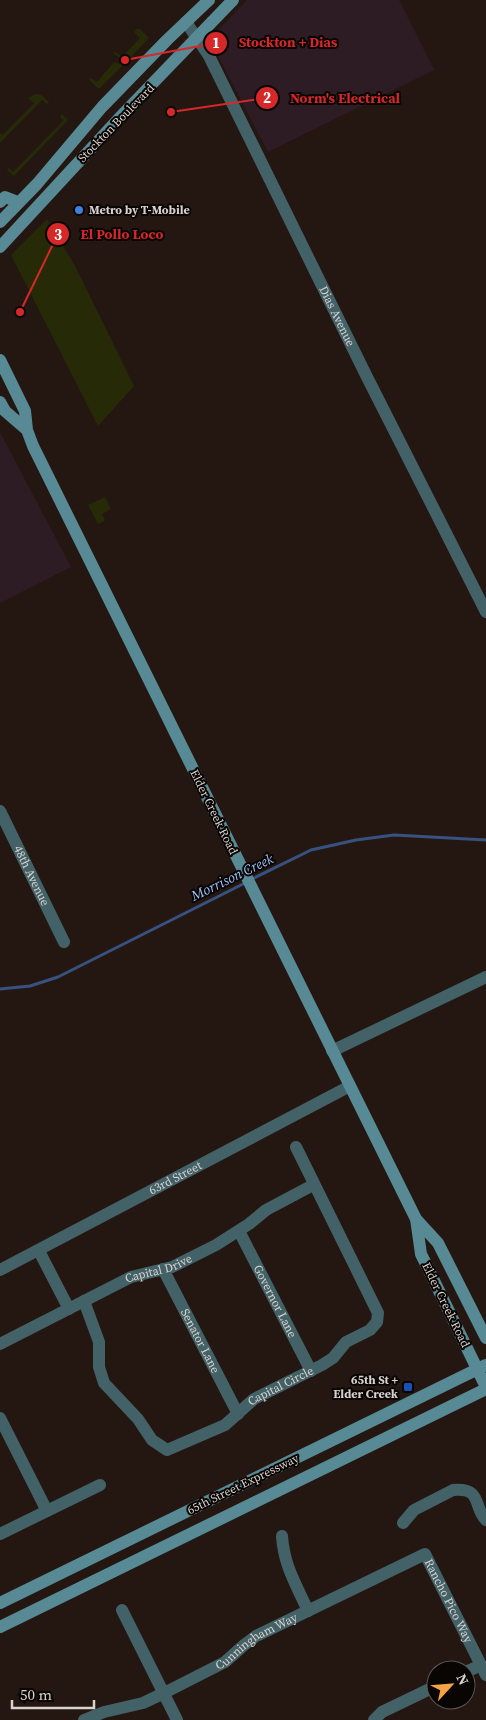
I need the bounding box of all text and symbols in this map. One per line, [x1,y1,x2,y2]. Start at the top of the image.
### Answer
callout: Stockton + Dias [204,28,348,57]
text: 1 [212,32,220,53]
text: Stockton + Dias [239,32,338,52]
street label: Stockton Boulevard [74,80,158,166]
callout: Norm's Electrical [255,83,410,112]
text: 2 [263,87,271,108]
text: Norm's Electrical [290,88,401,108]
place label: Metro by T-Mobile [89,202,190,218]
marker: Metro by T-Mobile [73,204,85,216]
callout: El Pollo Loco [45,220,173,249]
text: 3 [54,224,62,245]
text: El Pollo Loco [80,224,164,244]
street label: Dias Avenue [315,283,359,349]
street label: Elder Creek Road [186,767,242,857]
street label: 48th Avenue [10,843,53,909]
water label: Morrison Creek [187,848,277,906]
street label: 63rd Street [146,1157,205,1198]
street label: Capital Drive [122,1250,195,1287]
street label: Elder Creek Road [418,1260,474,1350]
street label: Governor Lane [250,1262,301,1341]
street label: Senator Lane [177,1306,224,1376]
street label: Capital Circle [244,1362,316,1409]
place label: 65th St + Elder Creek [333,1372,399,1402]
marker: 65th St + Elder Creek [402,1381,414,1393]
street label: 65th Street Expressway [184,1450,302,1518]
street label: Rancho Pico Way [421,1556,477,1646]
street label: Cunningham Way [213,1609,301,1674]
north arrow [426,1660,476,1710]
text: N [451,1670,474,1688]
scale bar [12,1678,95,1710]
text: 50 m [20,1684,52,1705]

